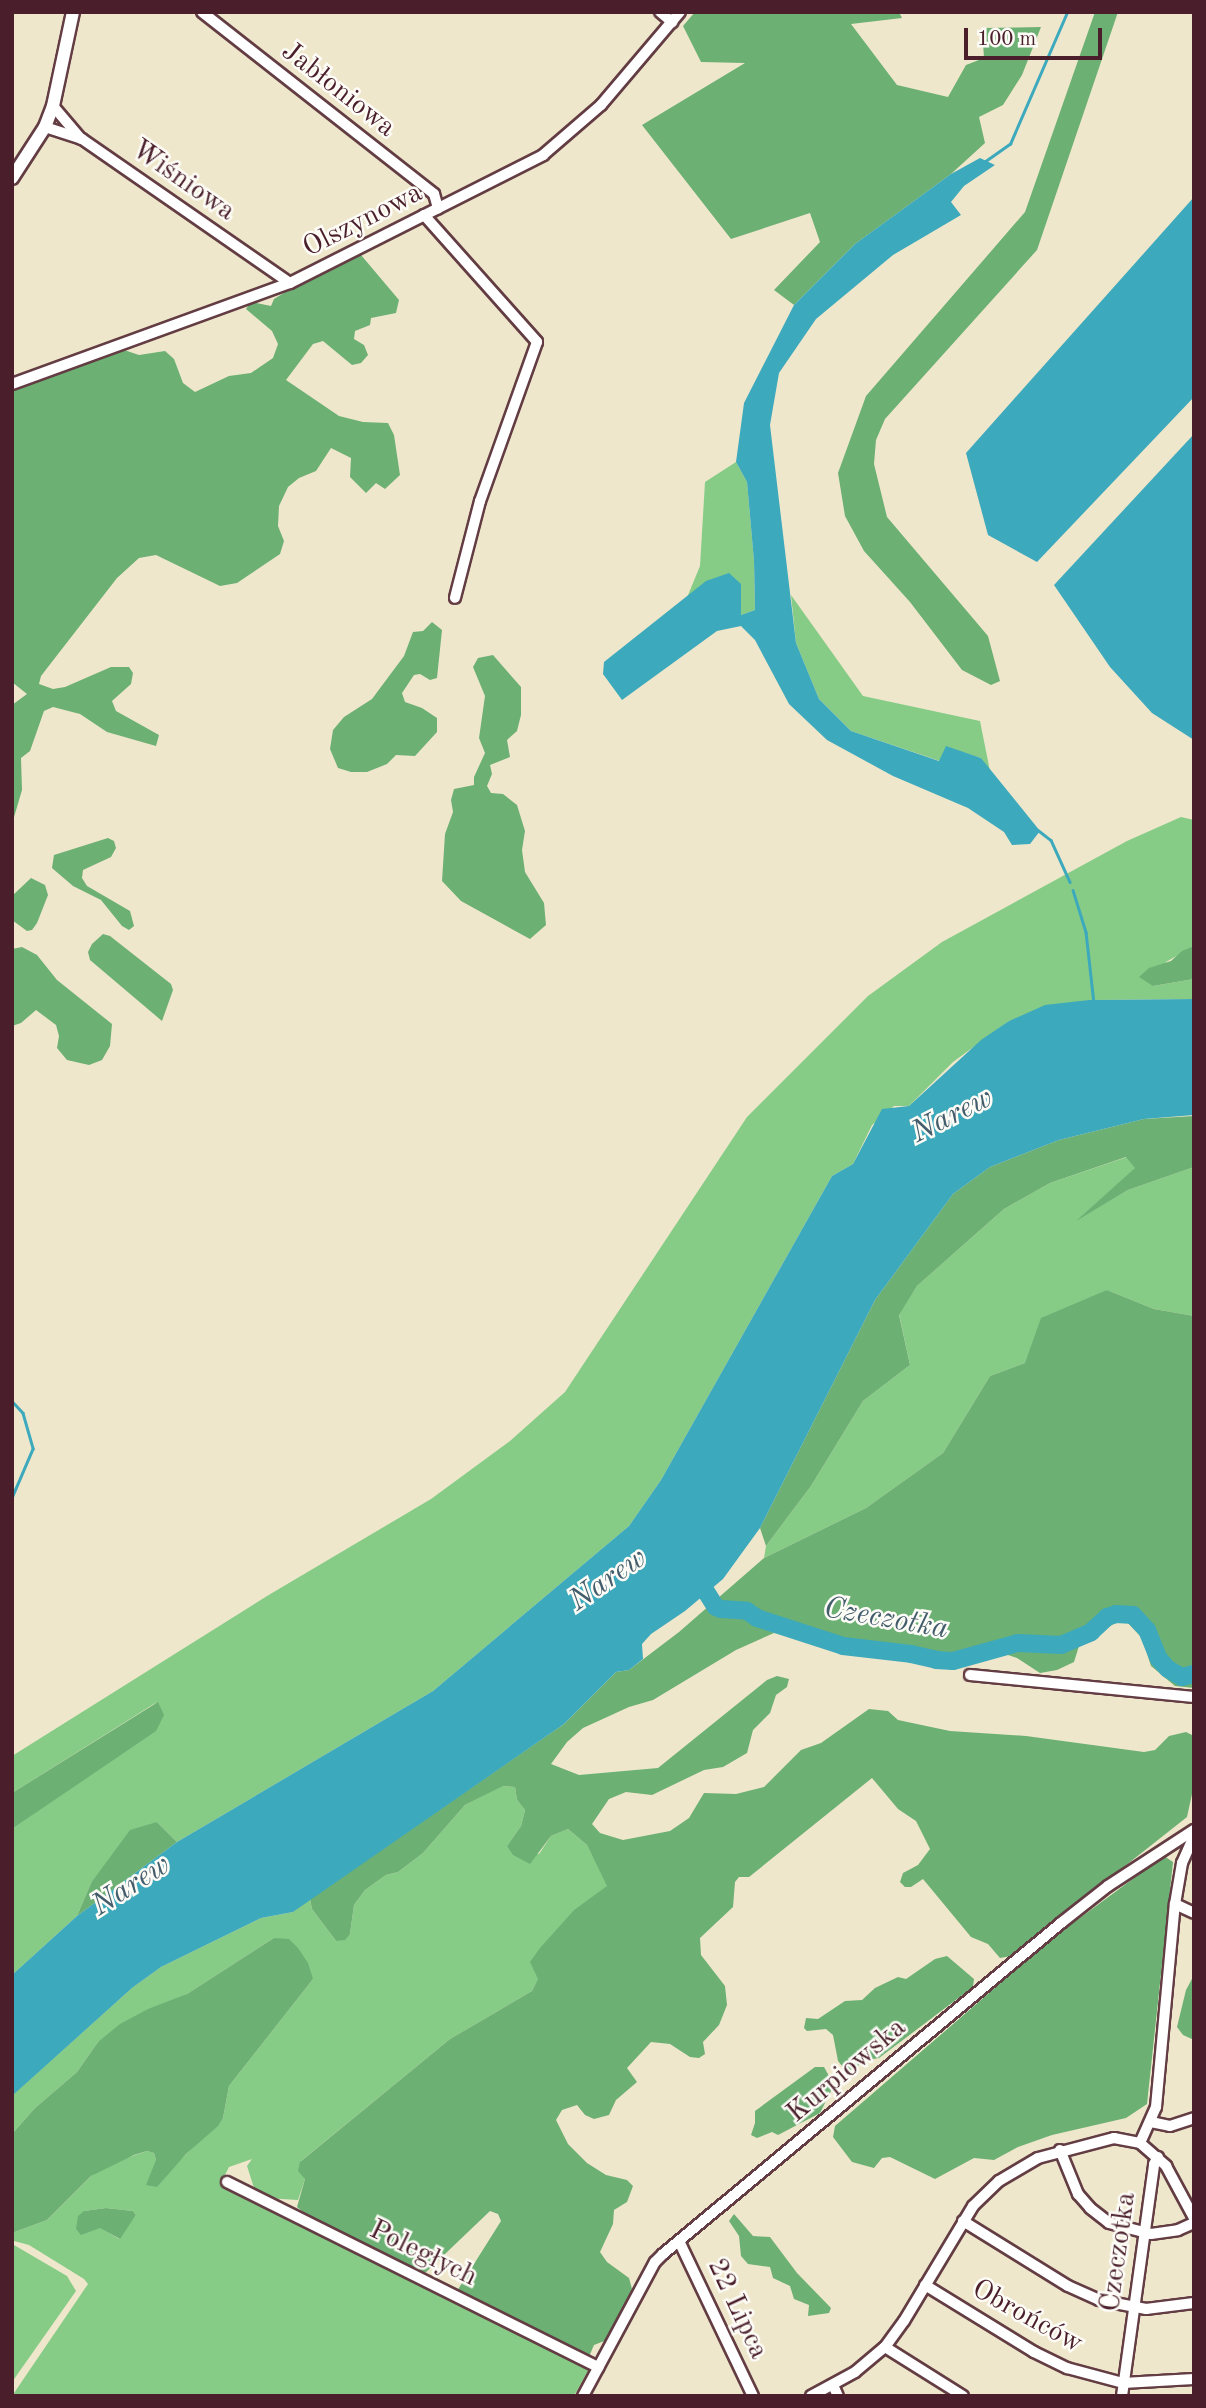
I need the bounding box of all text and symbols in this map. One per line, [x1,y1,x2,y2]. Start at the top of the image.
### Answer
scale bar [968,14,1106,58]
text: 100 m [977,29,1036,50]
street label: Jabłoniowa [274,35,402,145]
street label: Wiśniowa [125,133,241,229]
street label: Olszynowa [298,177,428,265]
water label: Narew [905,1080,999,1152]
water label: Narew [562,1540,654,1620]
water label: Czeczotka [821,1590,951,1648]
water label: Narew [85,1847,177,1925]
street label: Kurpiowska [781,2011,913,2131]
street label: Czeczotka [1094,2190,1144,2314]
street label: Poległych [364,2214,482,2294]
street label: 22 Lipca [699,2253,775,2365]
street label: Obrońców [966,2273,1088,2361]

